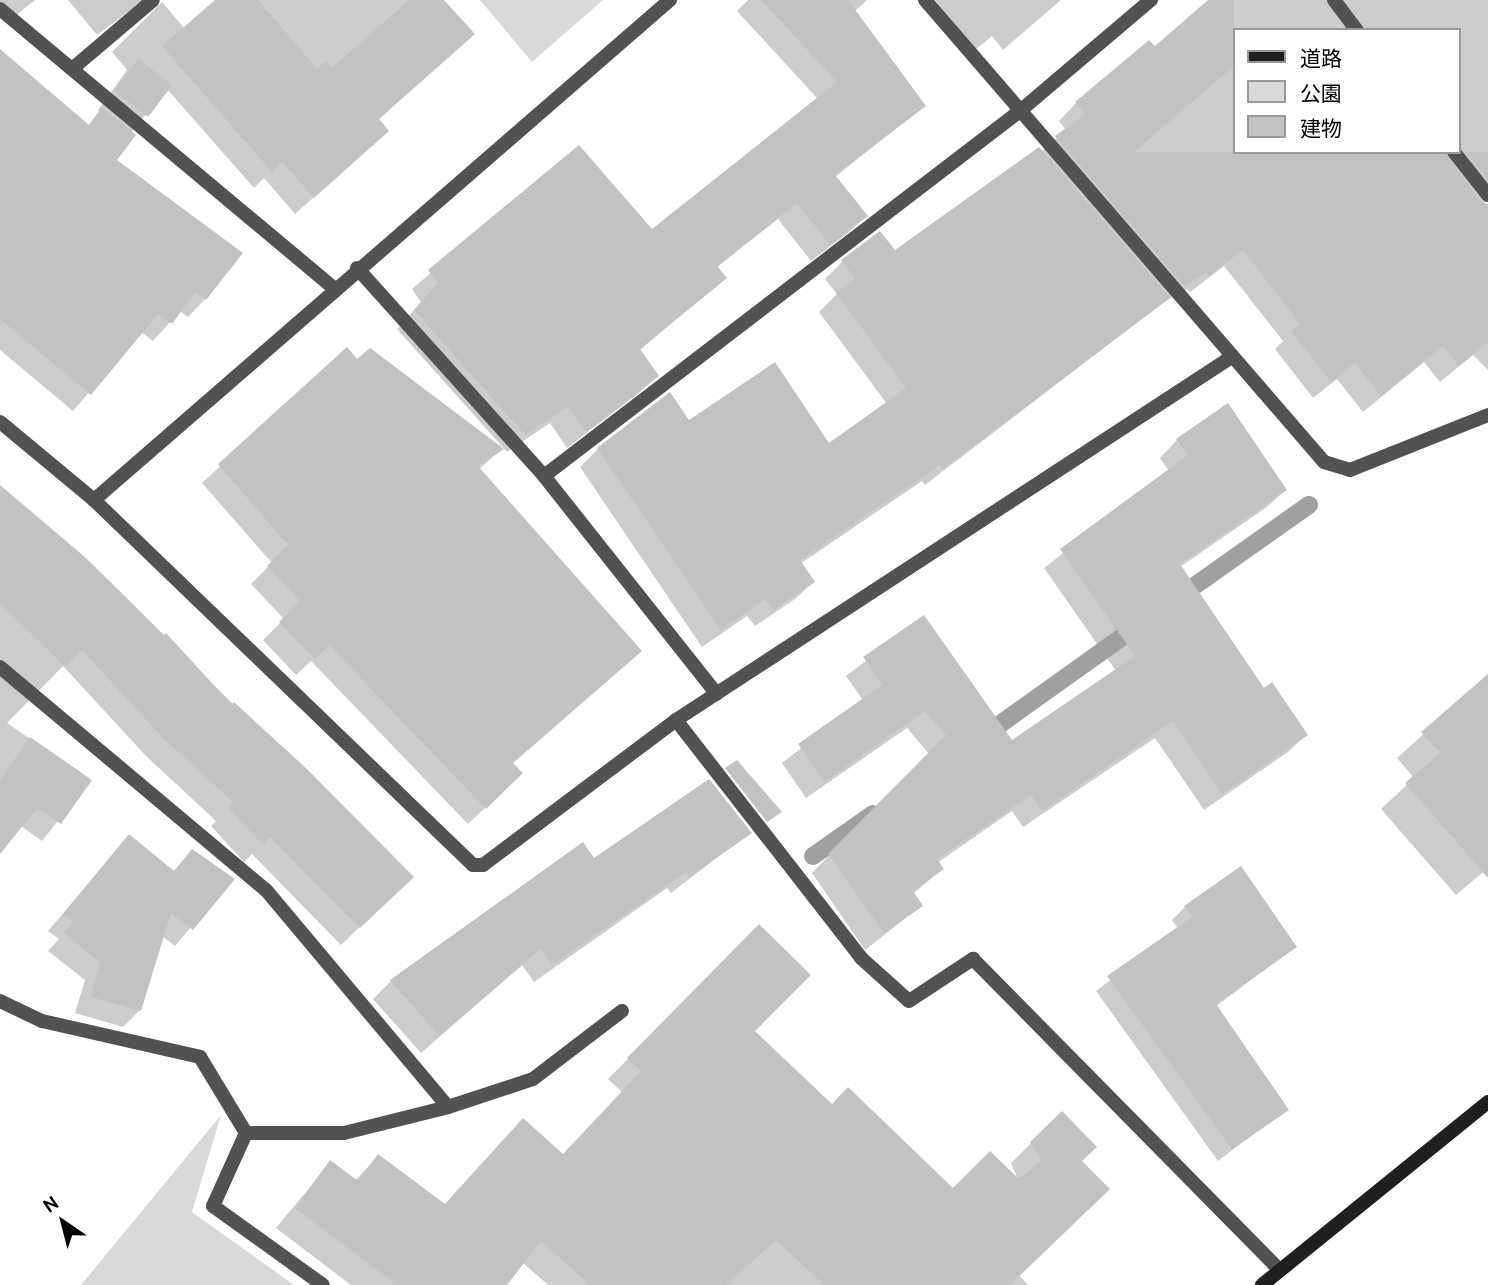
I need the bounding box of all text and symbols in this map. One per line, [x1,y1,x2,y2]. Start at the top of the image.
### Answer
legend [1232,28,1460,154]
text: 道路 [1300,46,1342,71]
text: 公園 [1300,81,1342,106]
text: 建物 [1300,116,1342,141]
north arrow [28,1187,98,1257]
text: N [39,1191,63,1218]

